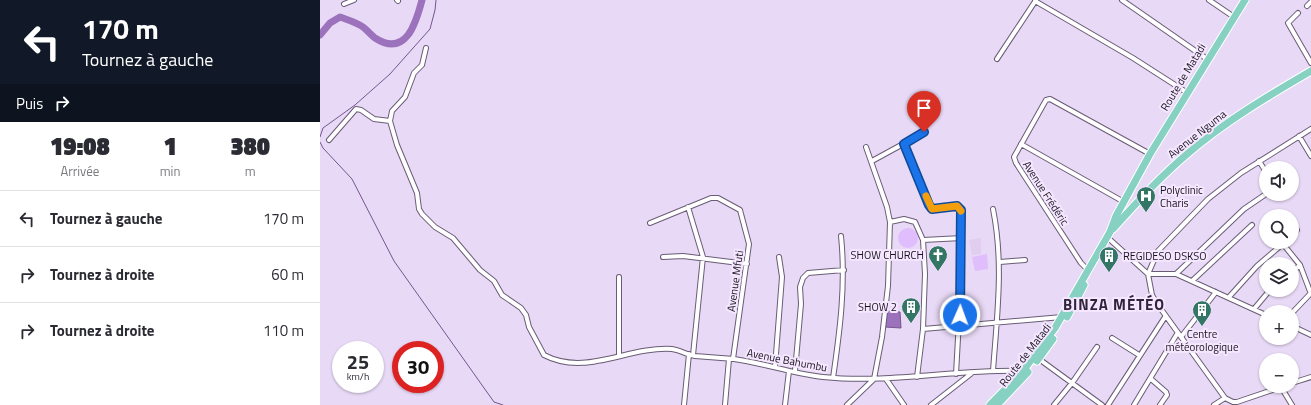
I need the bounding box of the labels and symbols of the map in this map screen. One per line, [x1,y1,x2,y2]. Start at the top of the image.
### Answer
street label: Route de Matadi [1156,40,1210,114]
pin [907,91,941,132]
street label: Avenue Nguma [1164,106,1230,162]
street label: Avenue Frédéric [1019,158,1073,229]
place label: Polyclinic Charis [1160,182,1203,211]
hospital icon: Polyclinic Charis [1135,185,1157,213]
church icon: SHOW CHURCH [927,244,949,272]
building icon: REGIDESO DSKSO [1098,245,1120,273]
place label: SHOW CHURCH [851,247,924,263]
place label: REGIDESO DSKSO [1123,248,1207,264]
street label: Avenue Mfuti [723,249,747,313]
district label: BINZA MÉTÉO [1063,293,1165,316]
position arrow [939,294,981,336]
building icon: SHOW 2 [900,296,922,324]
place label: SHOW 2 [858,299,897,315]
building icon: Centre météorologique [1191,299,1213,327]
street label: Route de Matadi [995,320,1055,390]
place label: Centre météorologique [1165,326,1239,355]
speed limit sign: 30 [392,341,444,393]
street label: Avenue Bahumbu [745,344,829,376]

